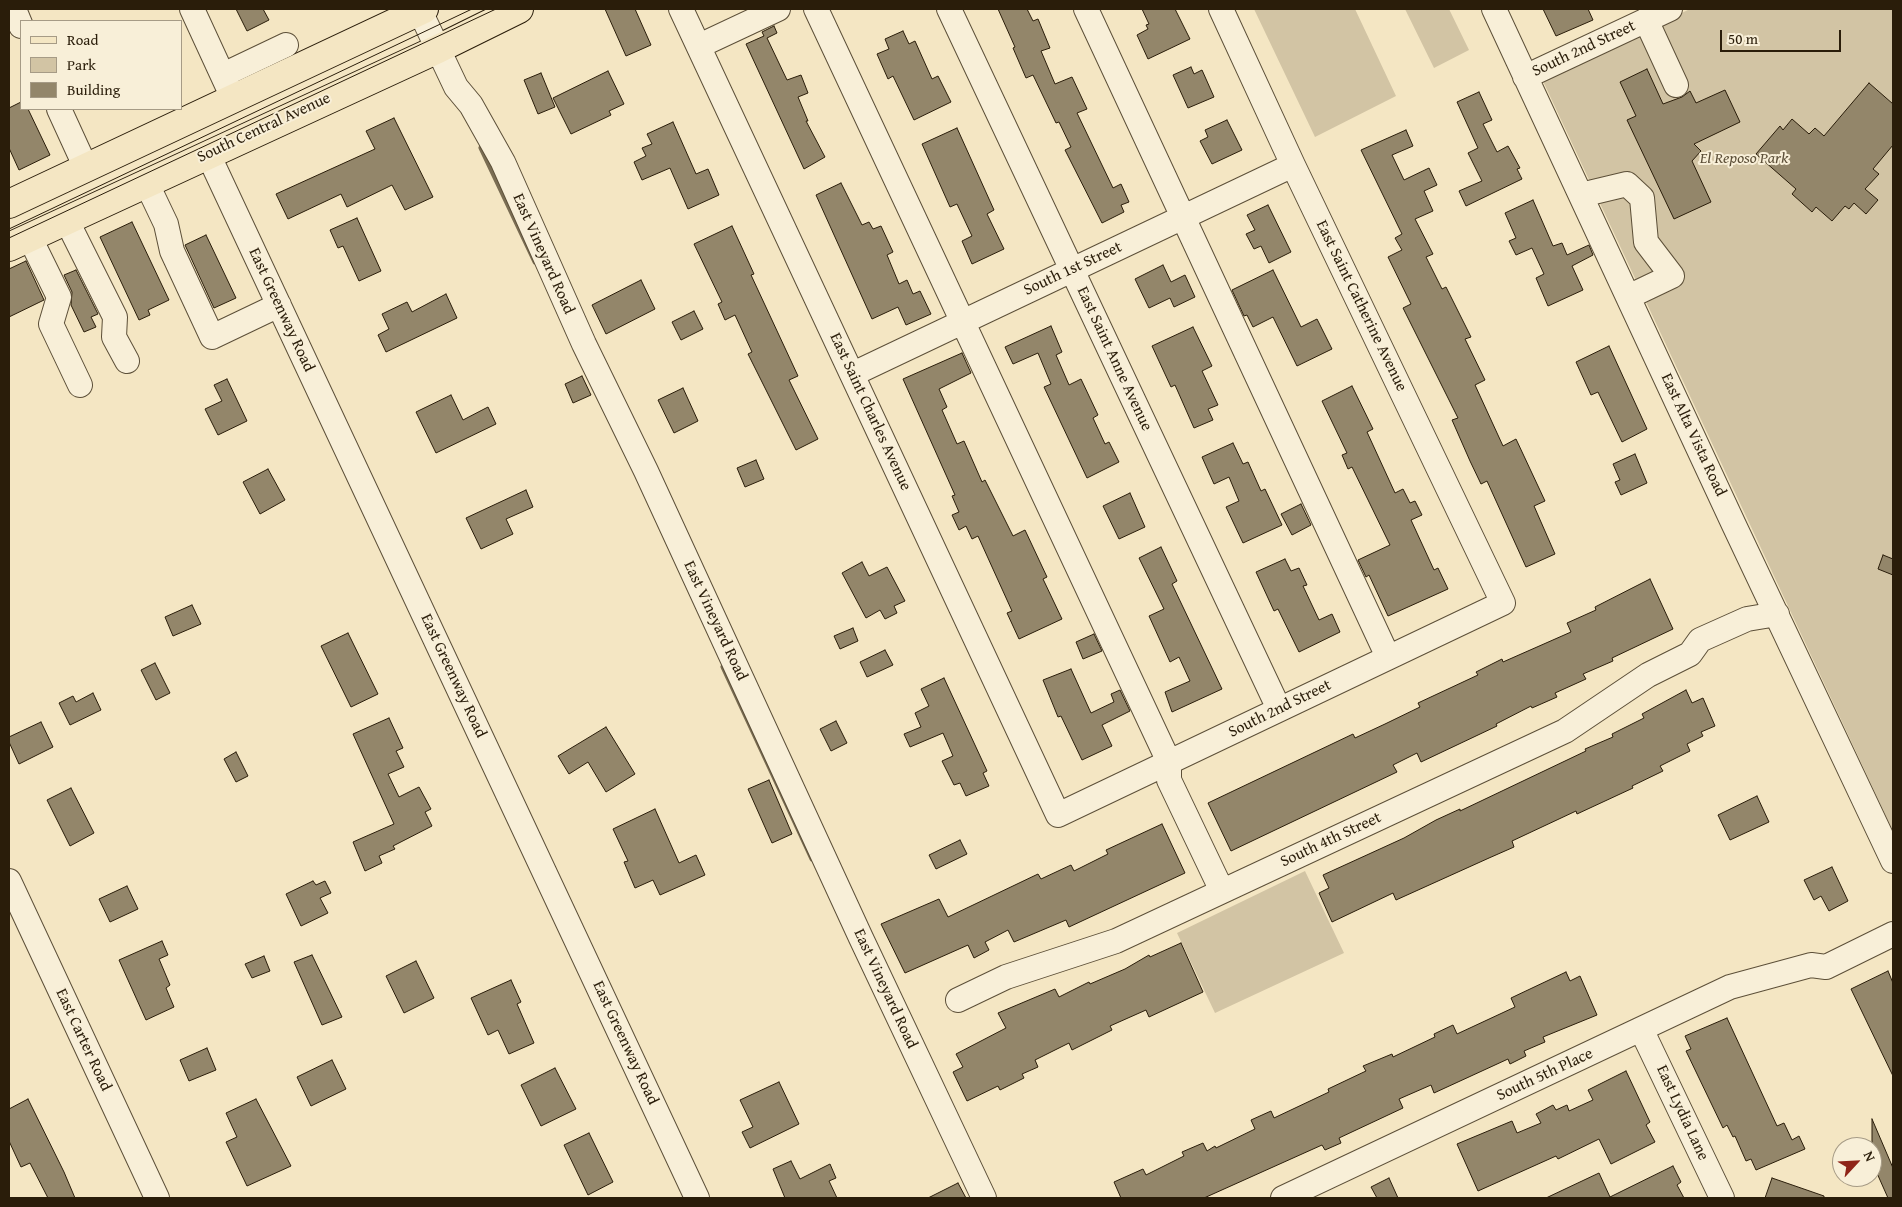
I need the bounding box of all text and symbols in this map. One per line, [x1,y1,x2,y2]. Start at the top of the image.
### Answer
street label: South 2nd Street [1529,17,1639,81]
legend [20,20,182,110]
scale bar [1722,20,1843,52]
text: 50 m [1728,28,1758,49]
text: Road [67,29,98,50]
text: Park [67,54,96,75]
text: Building [67,79,120,100]
street label: South Central Avenue [194,89,334,167]
park label: El Reposo Park [1700,149,1788,169]
street label: East Vineyard Road [508,191,578,317]
street label: East Saint Catherine Avenue [1311,217,1411,395]
street label: South 1st Street [1021,238,1125,300]
street label: East Greenway Road [244,245,318,375]
street label: East Saint Anne Avenue [1072,284,1156,434]
street label: East Saint Charles Avenue [825,330,915,494]
street label: East Alta Vista Road [1656,370,1730,500]
street label: East Vineyard Road [679,558,751,684]
street label: East Greenway Road [416,611,490,741]
street label: South 2nd Street [1225,676,1335,742]
street label: South 4th Street [1277,808,1385,872]
street label: East Vineyard Road [849,926,921,1052]
street label: East Greenway Road [588,978,662,1108]
street label: East Carter Road [51,986,115,1094]
street label: South 5th Place [1494,1044,1596,1106]
street label: East Lydia Lane [1652,1062,1712,1164]
north arrow [1832,1137,1882,1187]
text: N [1859,1148,1881,1165]

